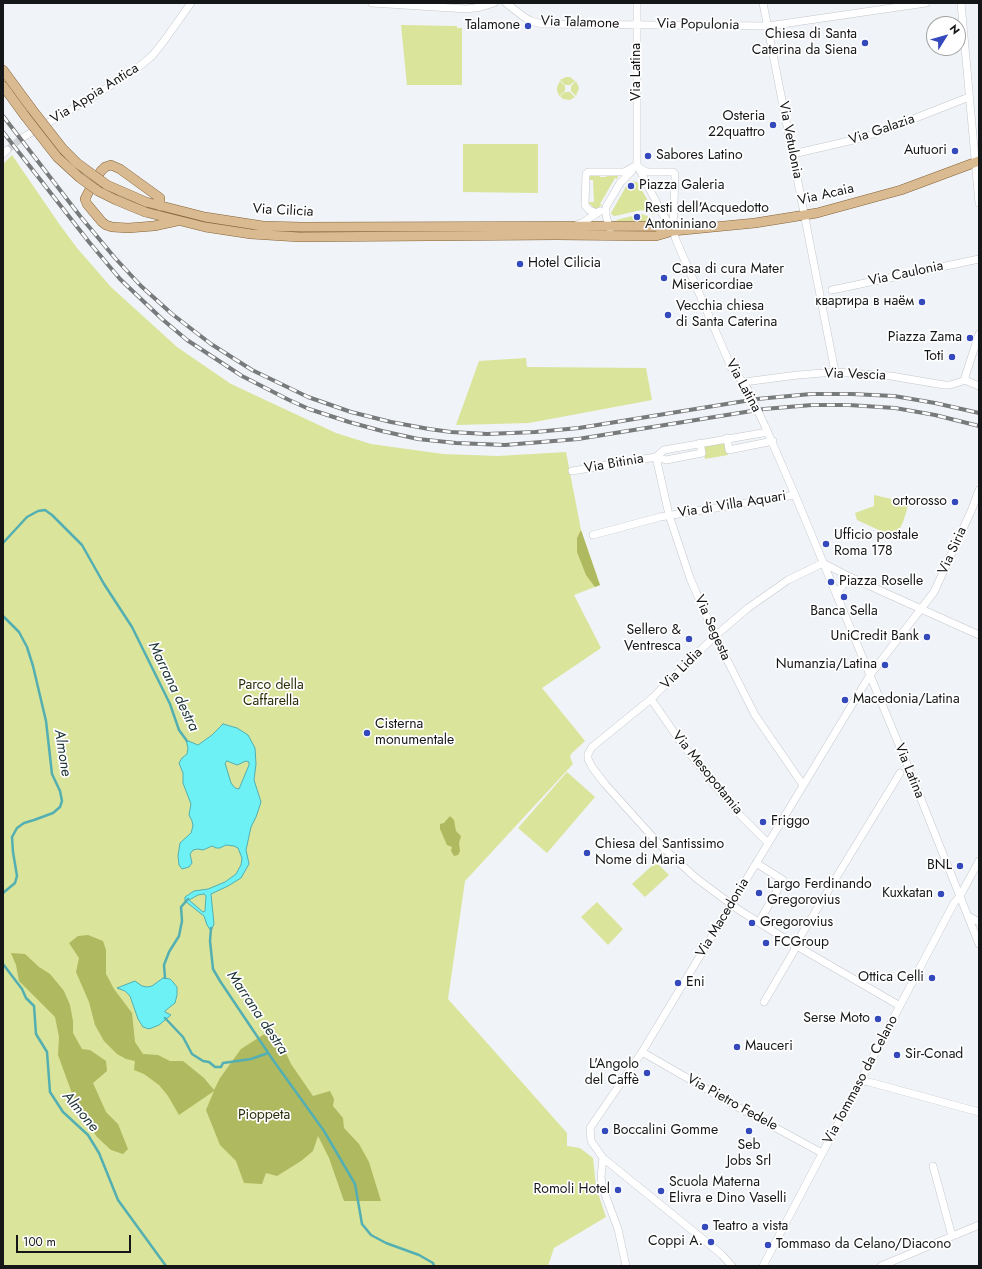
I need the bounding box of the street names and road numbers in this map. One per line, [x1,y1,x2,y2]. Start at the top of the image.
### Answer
street label: Via Talamone [540,13,620,33]
street label: Via Populonia [657,16,739,34]
street label: Via Latina [629,43,645,101]
street label: Via Appia Antica [48,60,142,128]
street label: Via Vetulonia [774,100,806,180]
street label: Via Galazia [847,111,917,149]
street label: Via Acaia [796,180,856,210]
street label: Via Cilicia [252,201,314,221]
street label: Via Caulonia [867,258,945,290]
street label: Via Latina [722,357,764,415]
street label: Via Vescia [824,366,886,384]
street label: Via Bitinia [583,451,645,477]
street label: Via di Villa Aquari [677,488,787,522]
street label: Via Siria [935,525,971,577]
street label: Via Segesta [690,593,734,663]
street label: Via Lidia [658,645,706,693]
street label: Via Mesopotamia [668,728,746,818]
street label: Via Latina [890,741,928,801]
street label: Via Macedonia [693,875,753,961]
street label: Via Tommaso da Celano [820,1013,902,1147]
street label: Via Pietro Fedele [684,1071,780,1135]

